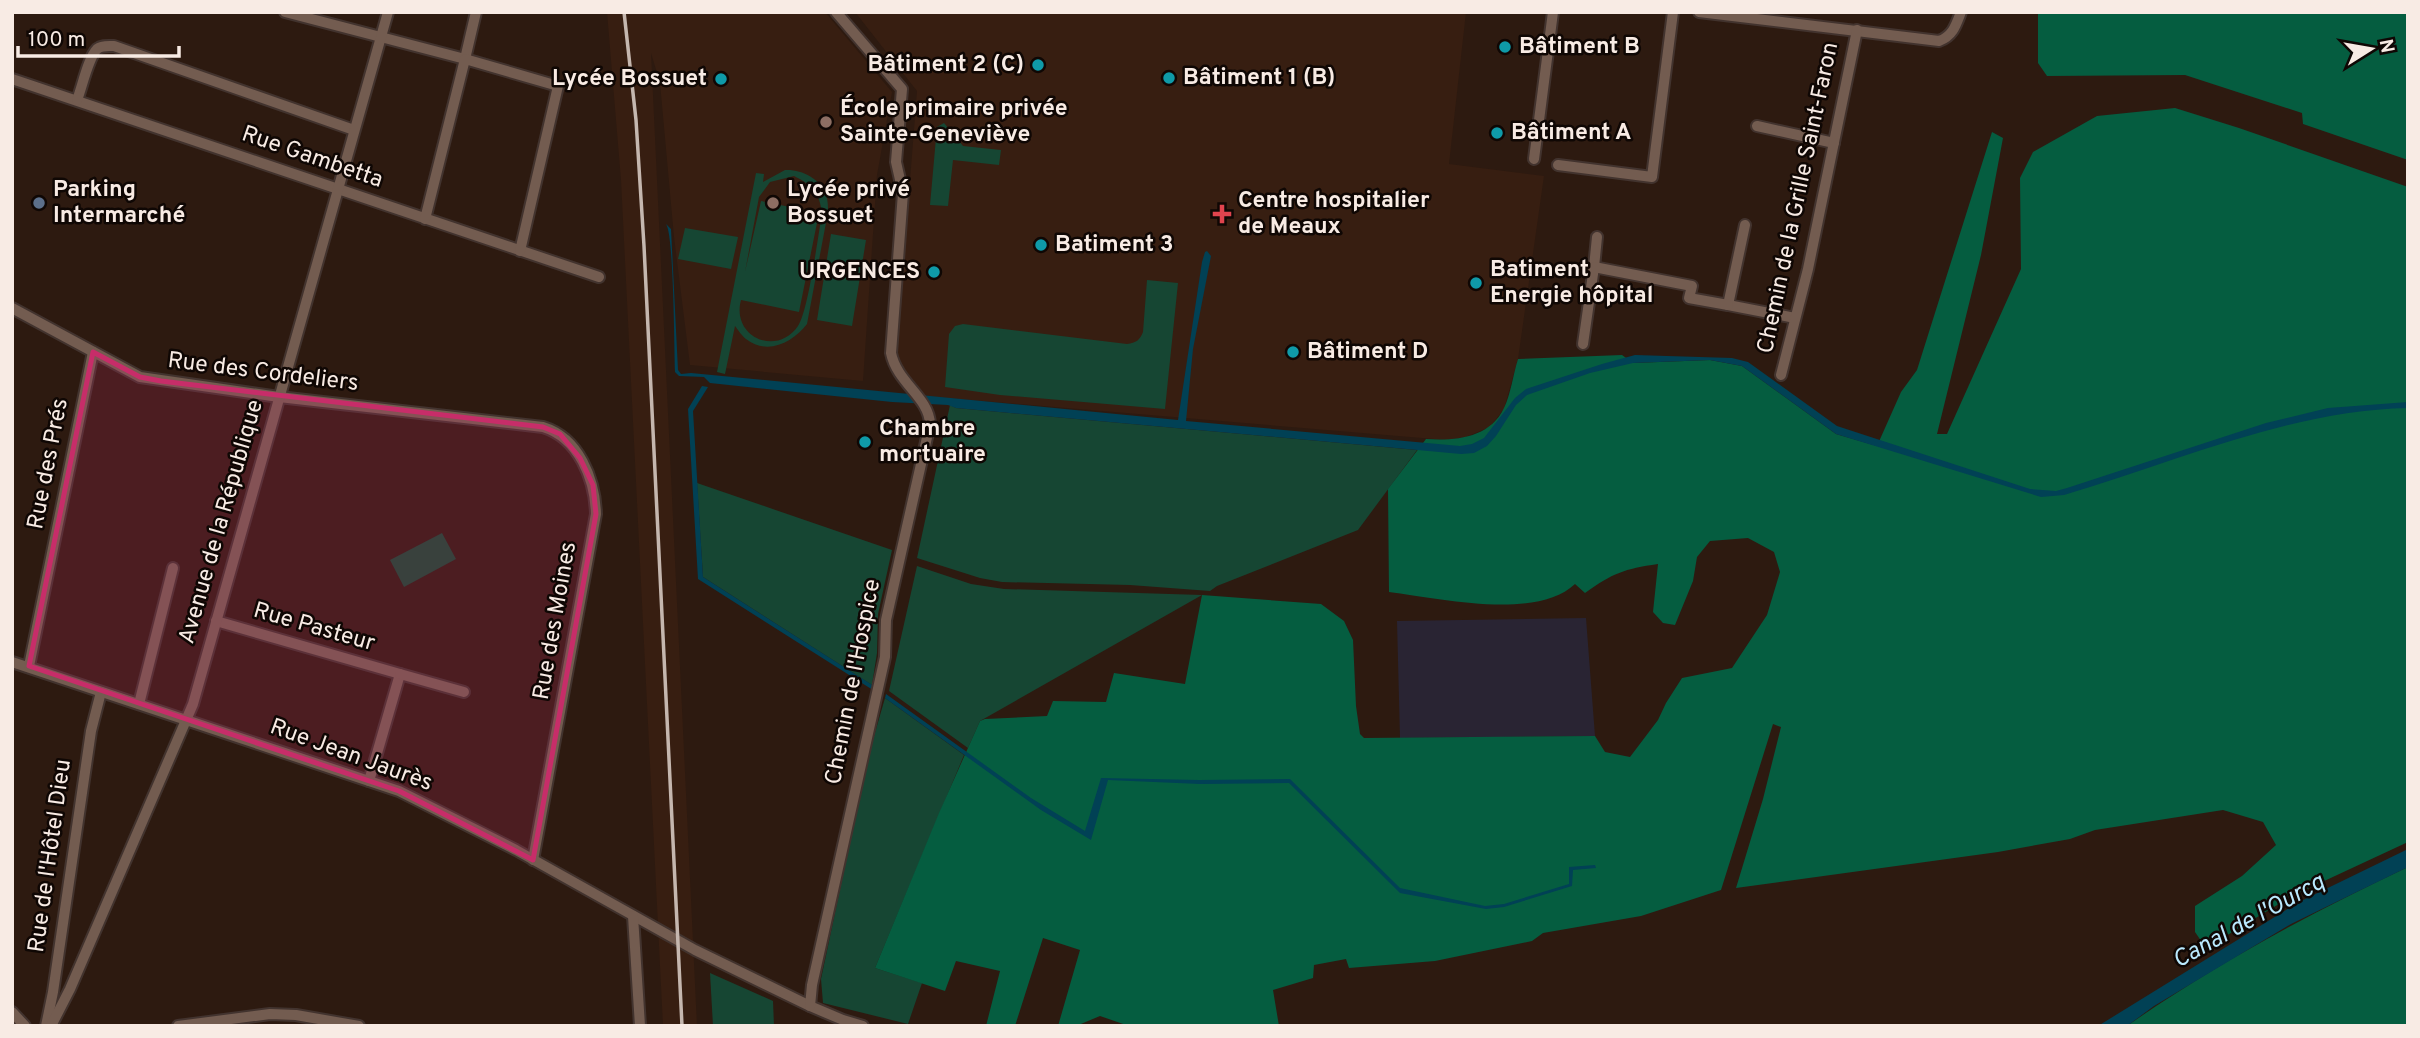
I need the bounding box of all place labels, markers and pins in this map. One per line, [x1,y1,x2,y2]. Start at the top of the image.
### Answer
place label: Bâtiment B [1519,33,1640,62]
marker: Bâtiment B [1497,39,1513,55]
place label: Bâtiment 2 (C) [867,51,1024,80]
marker: Bâtiment 2 (C) [1030,57,1046,73]
place label: Bâtiment 1 (B) [1183,64,1335,93]
place label: Lycée Bossuet [552,65,707,94]
marker: Bâtiment 1 (B) [1161,70,1177,86]
marker: Lycée Bossuet [713,71,729,87]
place label: École primaire privée Sainte-Geneviève [840,94,1068,150]
marker: École primaire privée Sainte-Geneviève [818,114,834,130]
place label: Bâtiment A [1511,119,1632,148]
marker: Bâtiment A [1489,125,1505,141]
place label: Parking Intermarché [53,176,185,231]
place label: Lycée privé Bossuet [787,176,910,231]
place label: Centre hospitalier de Meaux [1238,187,1430,242]
marker: Parking Intermarché [31,195,47,211]
marker: Lycée privé Bossuet [765,195,781,211]
marker: Centre hospitalier de Meaux [1212,204,1232,224]
place label: Batiment 3 [1055,231,1174,260]
marker: Batiment 3 [1033,237,1049,253]
place label: Batiment Energie hôpital [1490,256,1653,311]
place label: URGENCES [799,258,920,287]
marker: URGENCES [926,264,942,280]
marker: Batiment Energie hôpital [1468,275,1484,291]
place label: Bâtiment D [1307,338,1428,367]
marker: Bâtiment D [1285,344,1301,360]
place label: Chambre mortuaire [879,415,986,470]
marker: Chambre mortuaire [857,434,873,450]

